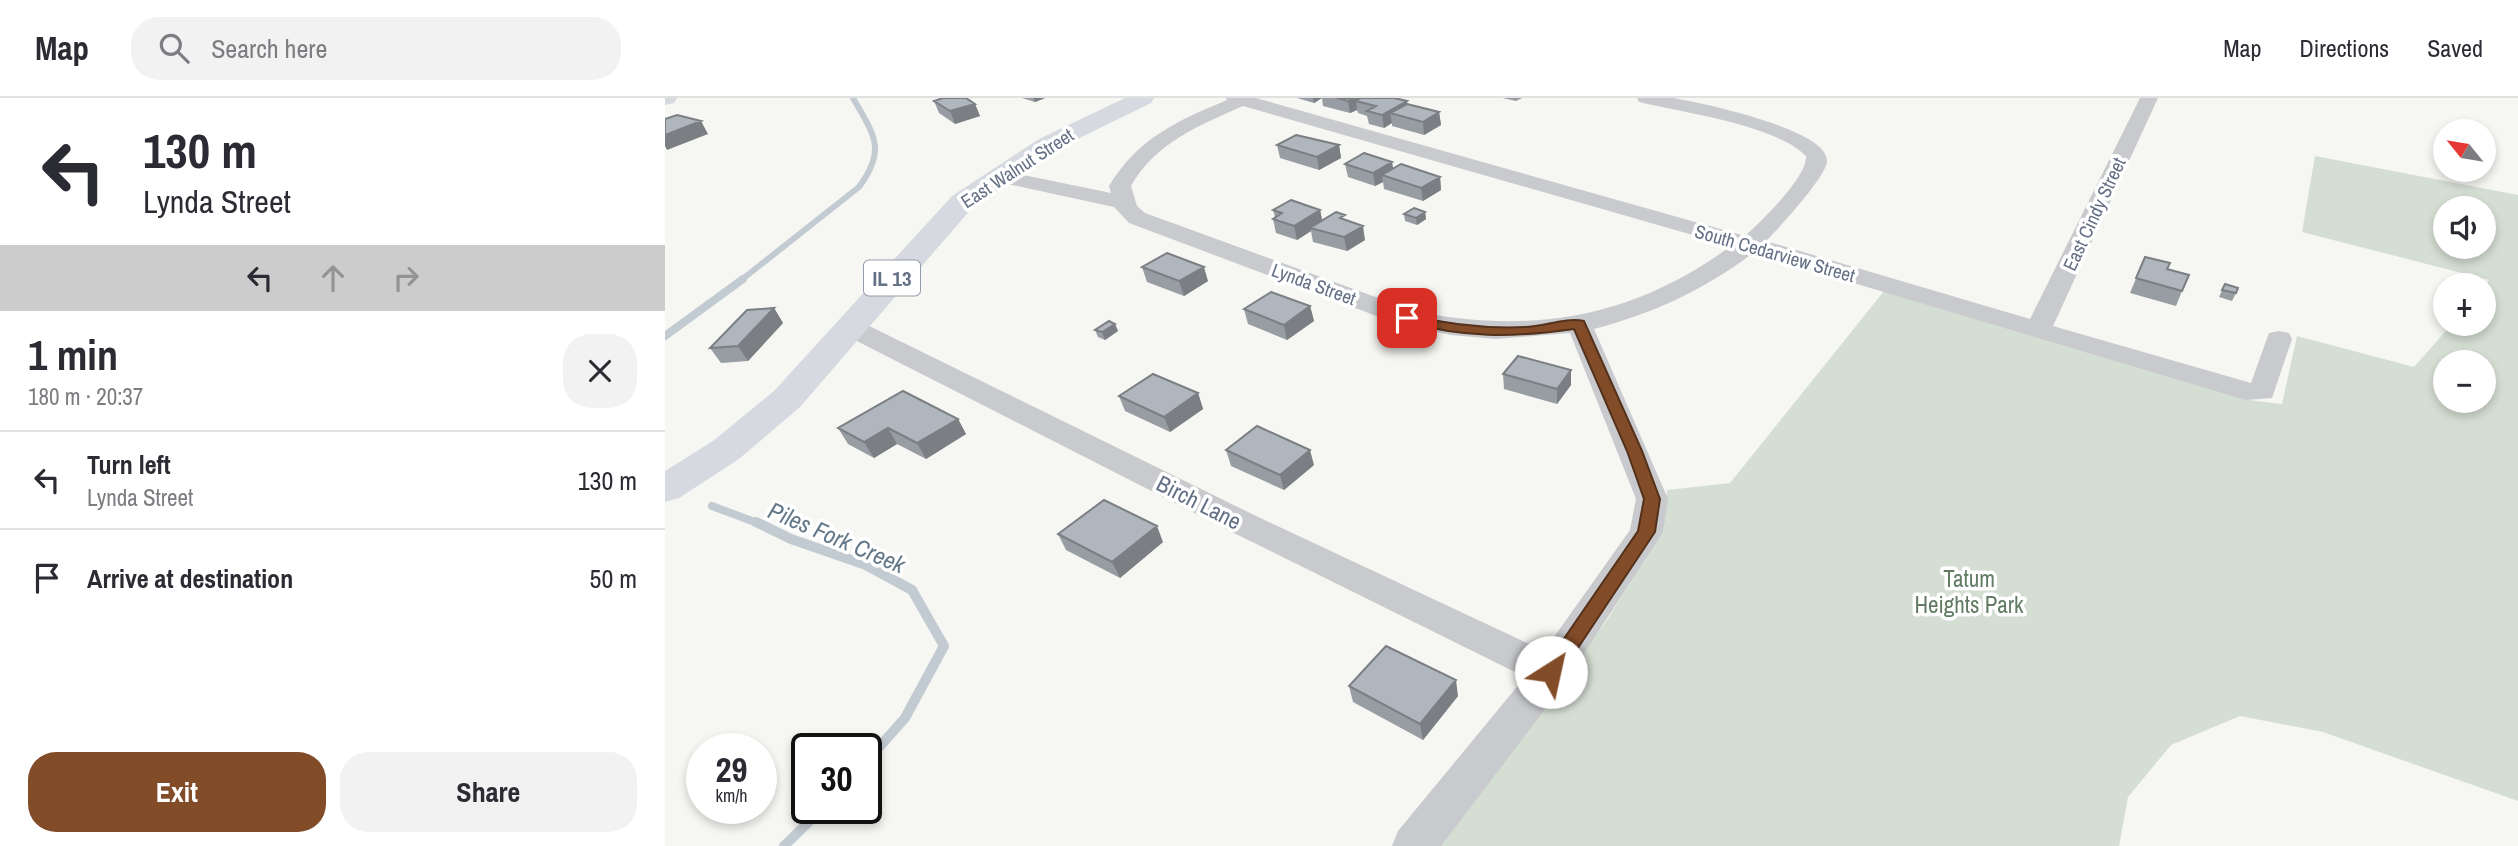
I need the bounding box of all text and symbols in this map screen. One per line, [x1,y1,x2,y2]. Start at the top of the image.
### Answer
search box [131,17,621,80]
text: Map [35,26,89,70]
icon: search [155,29,193,67]
text: Search here [211,31,327,66]
text: Map [2223,32,2261,64]
text: Directions [2299,32,2389,64]
text: Saved [2427,32,2483,64]
text: 130 m [143,117,257,183]
north arrow [2433,119,2495,182]
map controls [2433,119,2496,413]
street label: East Walnut Street [956,122,1079,214]
icon: left [28,126,119,217]
street label: East Cindy Street [2056,153,2132,275]
text: Lynda Street [143,180,291,223]
button: sound [2433,196,2496,259]
street label: South Cedarview Street [1692,218,1859,288]
street label: Lynda Street [1268,257,1360,311]
icon: left [241,259,279,297]
icon: ahead [314,259,352,297]
icon: right [387,259,425,297]
road number: IL 13 [864,260,920,296]
button: + [2433,273,2496,336]
pin [1377,288,1437,348]
icon: arrive [1388,299,1426,337]
text: 1 min [28,327,118,383]
button: close [563,334,637,408]
button: − [2433,350,2496,413]
text: 180 m · 20:37 [28,381,143,412]
text: Turn left [87,447,171,482]
icon: left [28,461,66,499]
text: 130 m [578,463,637,498]
street label: Birch Lane [1151,467,1247,537]
text: Lynda Street [87,482,193,513]
water label: Piles Fork Creek [764,494,911,581]
icon: arrive [28,559,66,597]
text: Arrive at destination [87,561,293,596]
text: 50 m [590,561,637,596]
park label: Tatum Heights Park [1914,563,2024,620]
position arrow [1514,635,1588,709]
speed limit sign: 30 [791,733,882,824]
text: 29 [716,746,747,793]
button: Exit [28,752,326,832]
button: Share [340,752,637,832]
text: km/h [716,783,748,808]

